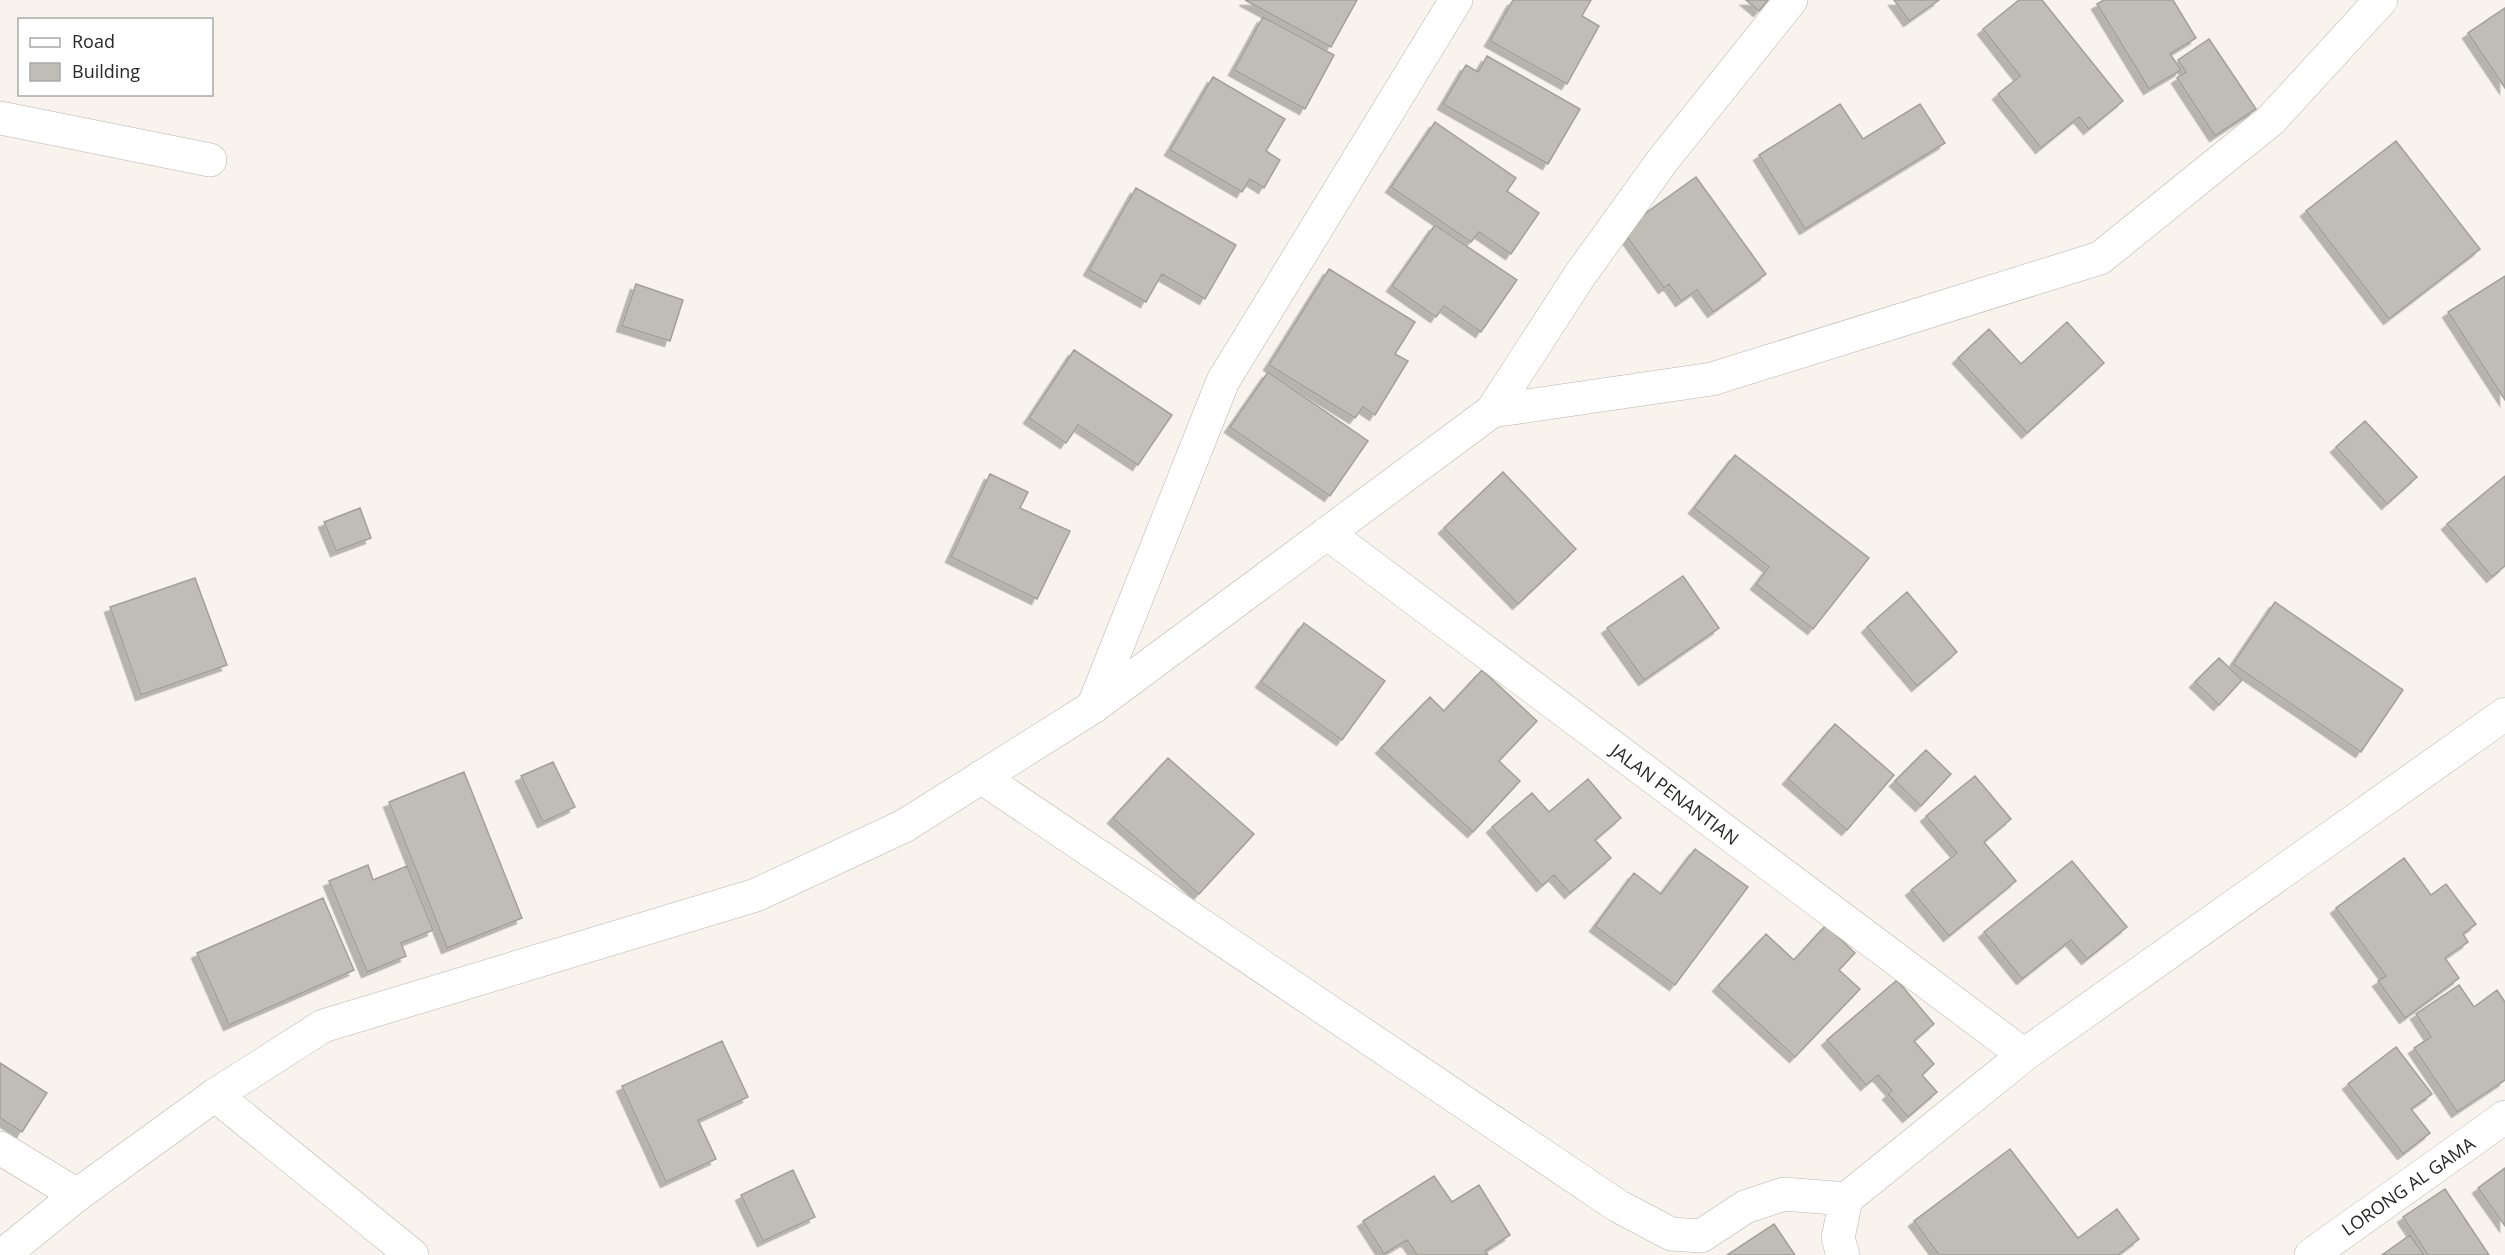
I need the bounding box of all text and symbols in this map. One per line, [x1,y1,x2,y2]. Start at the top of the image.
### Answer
legend [18,18,213,96]
text: Road [72,29,115,53]
text: Building [72,59,140,83]
street label: JALAN PENANTIAN [1605,737,1744,850]
street label: LORONG AL GAMA [2337,1131,2480,1241]

